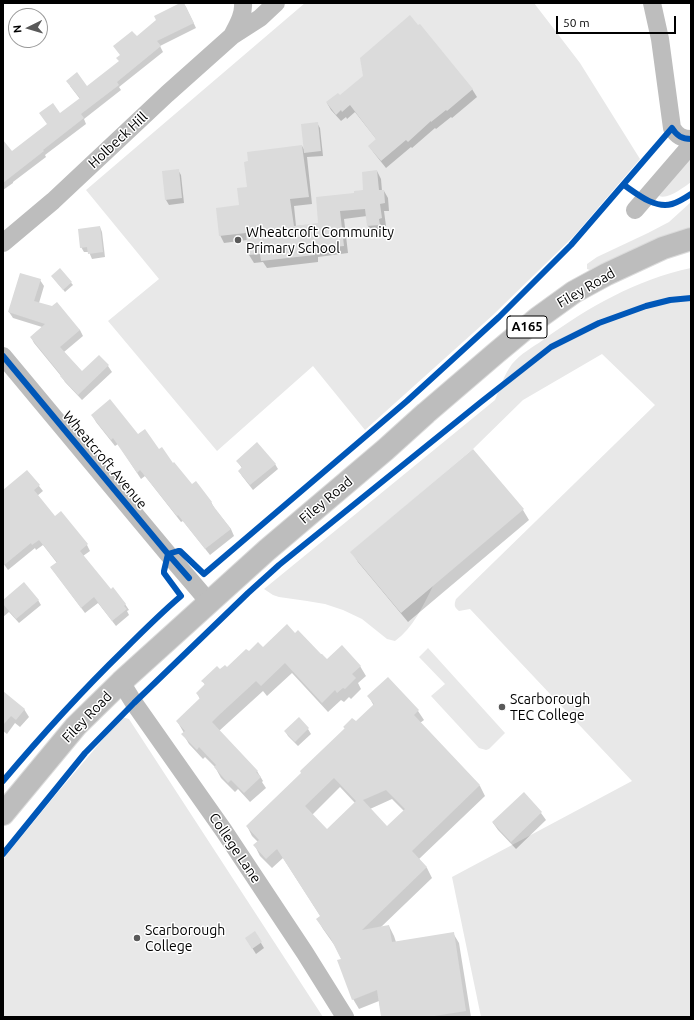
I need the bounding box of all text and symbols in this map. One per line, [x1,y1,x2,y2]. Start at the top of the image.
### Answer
north arrow [8,8,48,48]
scale bar [558,8,678,34]
text: 50 m [563,16,590,29]
text: N [11,24,23,34]
street label: Holbeck Hill [85,108,151,172]
place label: Wheatcroft Community Primary School [246,224,394,256]
marker: Wheatcroft Community Primary School [233,235,243,245]
street label: Filey Road [554,265,618,311]
road number: A165 [507,316,547,338]
street label: Wheatcroft Avenue [59,408,151,512]
street label: Filey Road [296,473,356,527]
street label: Filey Road [59,688,115,746]
place label: Scarborough TEC College [510,691,590,724]
marker: Scarborough TEC College [497,702,507,712]
street label: College Lane [205,810,265,886]
place label: Scarborough College [145,922,225,954]
marker: Scarborough College [132,933,142,943]

